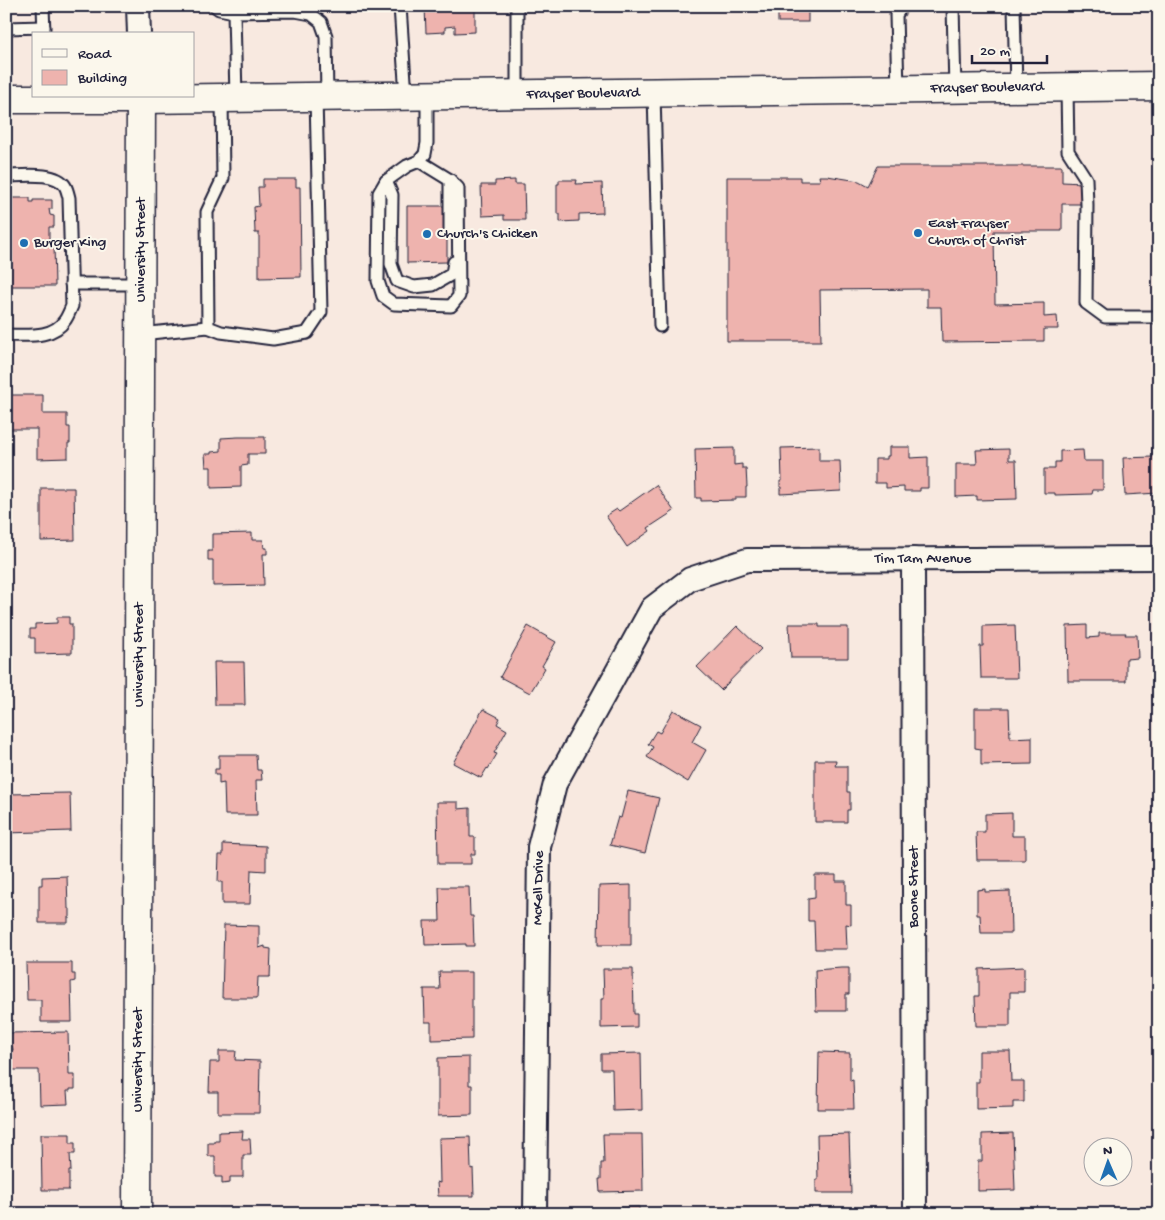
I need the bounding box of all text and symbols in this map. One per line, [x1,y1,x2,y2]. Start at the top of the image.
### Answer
legend [32,32,195,98]
scale bar [972,32,1048,64]
text: 20 m [980,43,1010,61]
text: Road [78,46,112,64]
text: Building [77,70,127,88]
street label: Frayser Boulevard [929,78,1045,98]
street label: Frayser Boulevard [525,84,641,104]
street label: University Street [132,196,150,302]
place label: East Frayser Church of Christ [928,215,1027,250]
place label: Church's Chicken [437,225,538,243]
marker: East Frayser Church of Christ [912,227,924,239]
marker: Church's Chicken [421,228,433,240]
place label: Burger King [33,234,106,252]
marker: Burger King [18,237,30,249]
street label: Tim Tam Avenue [874,550,972,568]
street label: University Street [130,601,148,707]
street label: Boone Street [905,844,923,929]
street label: McKell Drive [529,850,549,925]
street label: University Street [129,1006,147,1112]
north arrow [1082,1138,1132,1188]
text: N [1103,1143,1112,1160]

